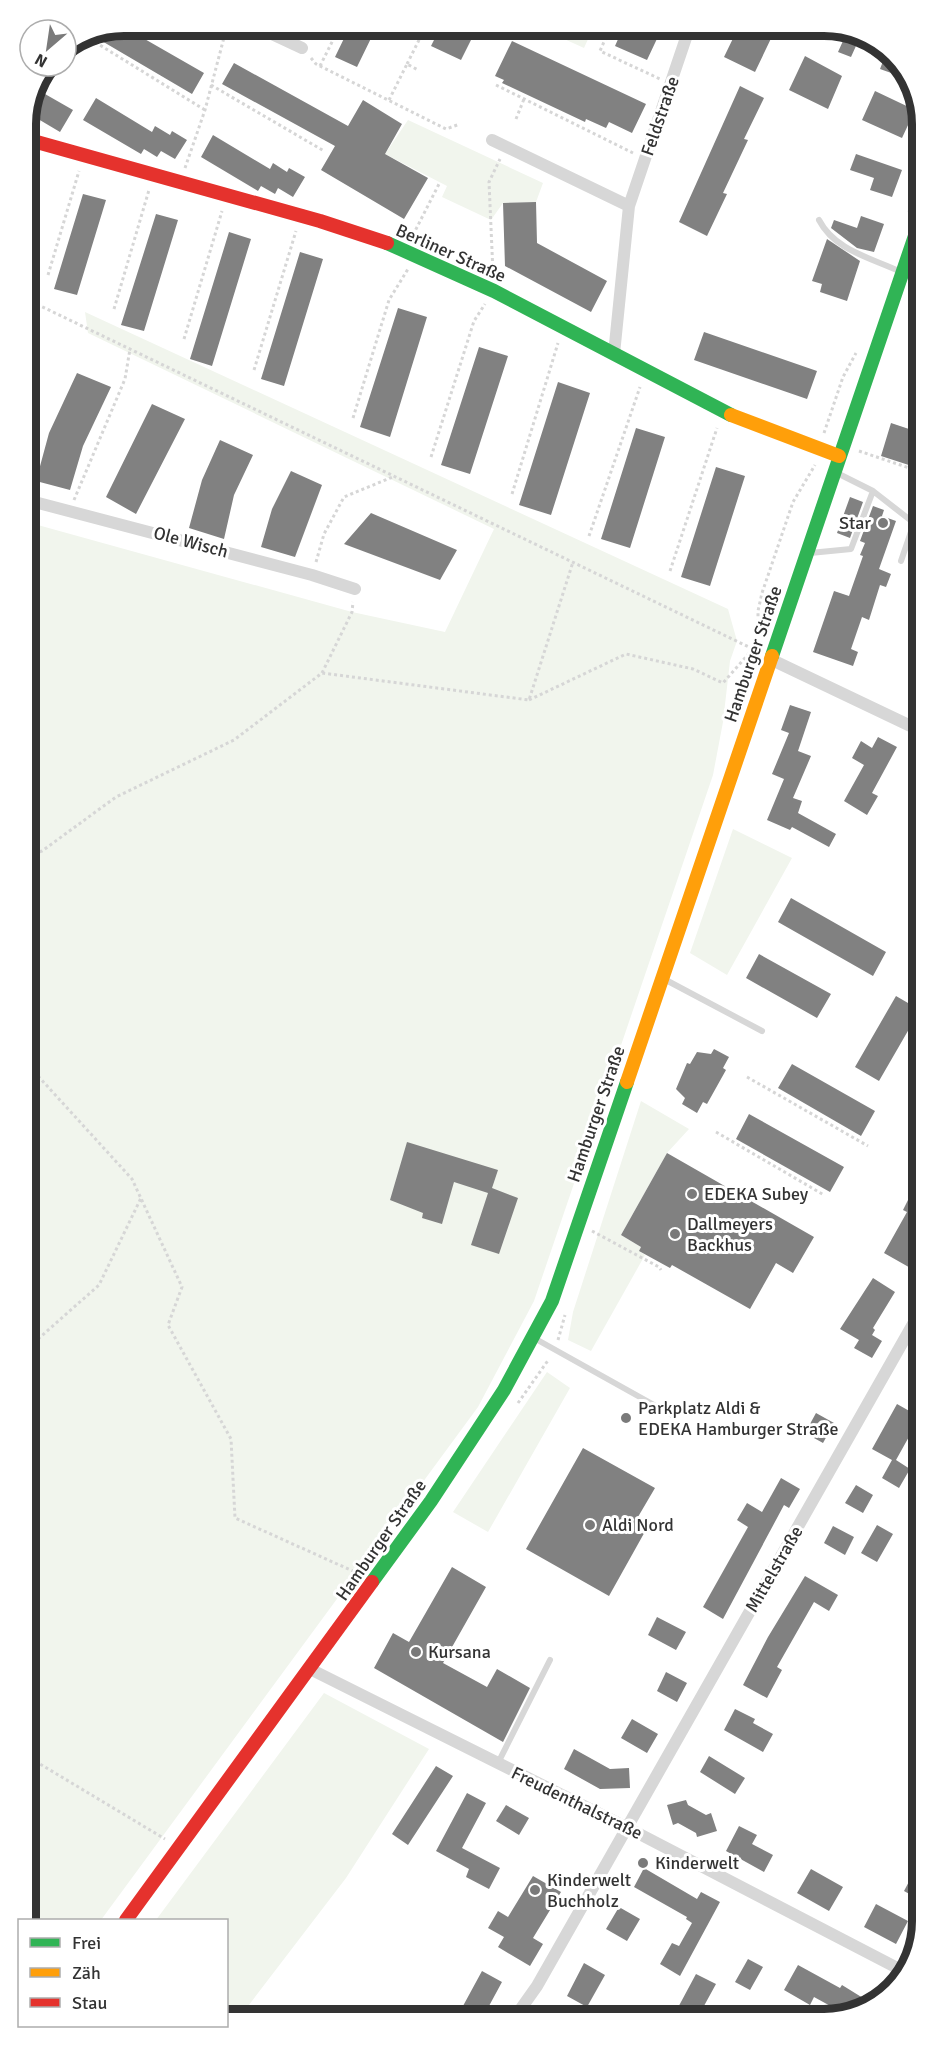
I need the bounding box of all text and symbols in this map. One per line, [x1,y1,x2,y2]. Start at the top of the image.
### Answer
north arrow [18,18,78,78]
text: N [31,49,51,72]
street label: Feldstraße [636,73,684,159]
street label: Berliner Straße [393,219,509,287]
place label: Star [839,512,871,534]
marker: Star [876,516,890,530]
street label: Ole Wisch [151,522,231,562]
street label: Hamburger Straße [719,583,787,725]
street label: Hamburger Straße [562,1043,630,1185]
place label: EDEKA Subey [704,1183,809,1205]
marker: EDEKA Subey [685,1187,699,1201]
place label: Dallmeyers Backhus [687,1213,773,1256]
marker: Dallmeyers Backhus [668,1227,682,1241]
place label: Parkplatz Aldi & EDEKA Hamburger Straße [638,1397,838,1440]
marker: Parkplatz Aldi & EDEKA Hamburger Straße [619,1411,633,1425]
street label: Hamburger Straße [331,1475,431,1605]
place label: Aldi Nord [602,1514,674,1536]
marker: Aldi Nord [583,1518,597,1532]
street label: Mittelstraße [740,1522,808,1616]
place label: Kursana [428,1641,491,1663]
marker: Kursana [409,1645,423,1659]
street label: Freudenthalstraße [508,1762,646,1844]
place label: Kinderwelt [655,1852,739,1874]
marker: Kinderwelt [636,1856,650,1870]
place label: Kinderwelt Buchholz [547,1869,631,1912]
marker: Kinderwelt Buchholz [528,1883,542,1897]
legend [18,1919,228,2027]
text: Frei [72,1932,101,1954]
text: Zäh [72,1962,101,1984]
text: Stau [72,1992,107,2014]

